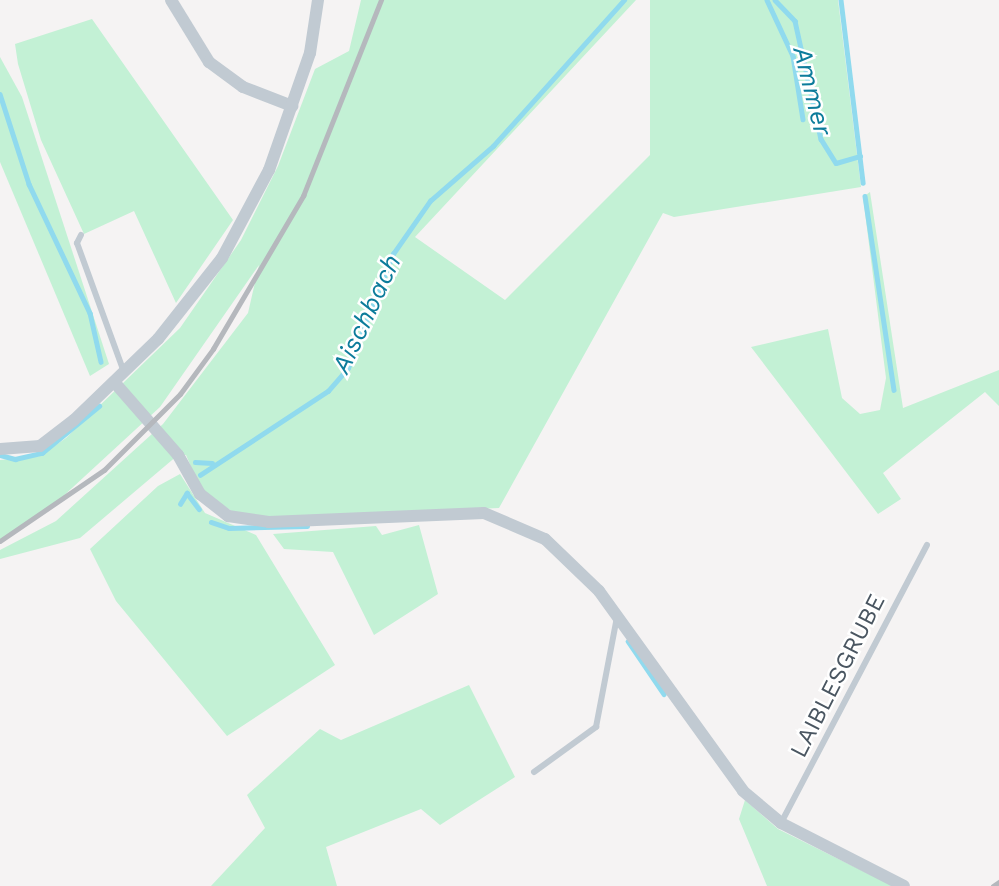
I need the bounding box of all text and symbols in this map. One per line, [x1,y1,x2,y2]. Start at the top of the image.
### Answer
water label: Ammer [786,44,838,138]
water label: Aischbach [326,250,408,378]
street label: LAIBLESGRUBE [784,590,892,762]

